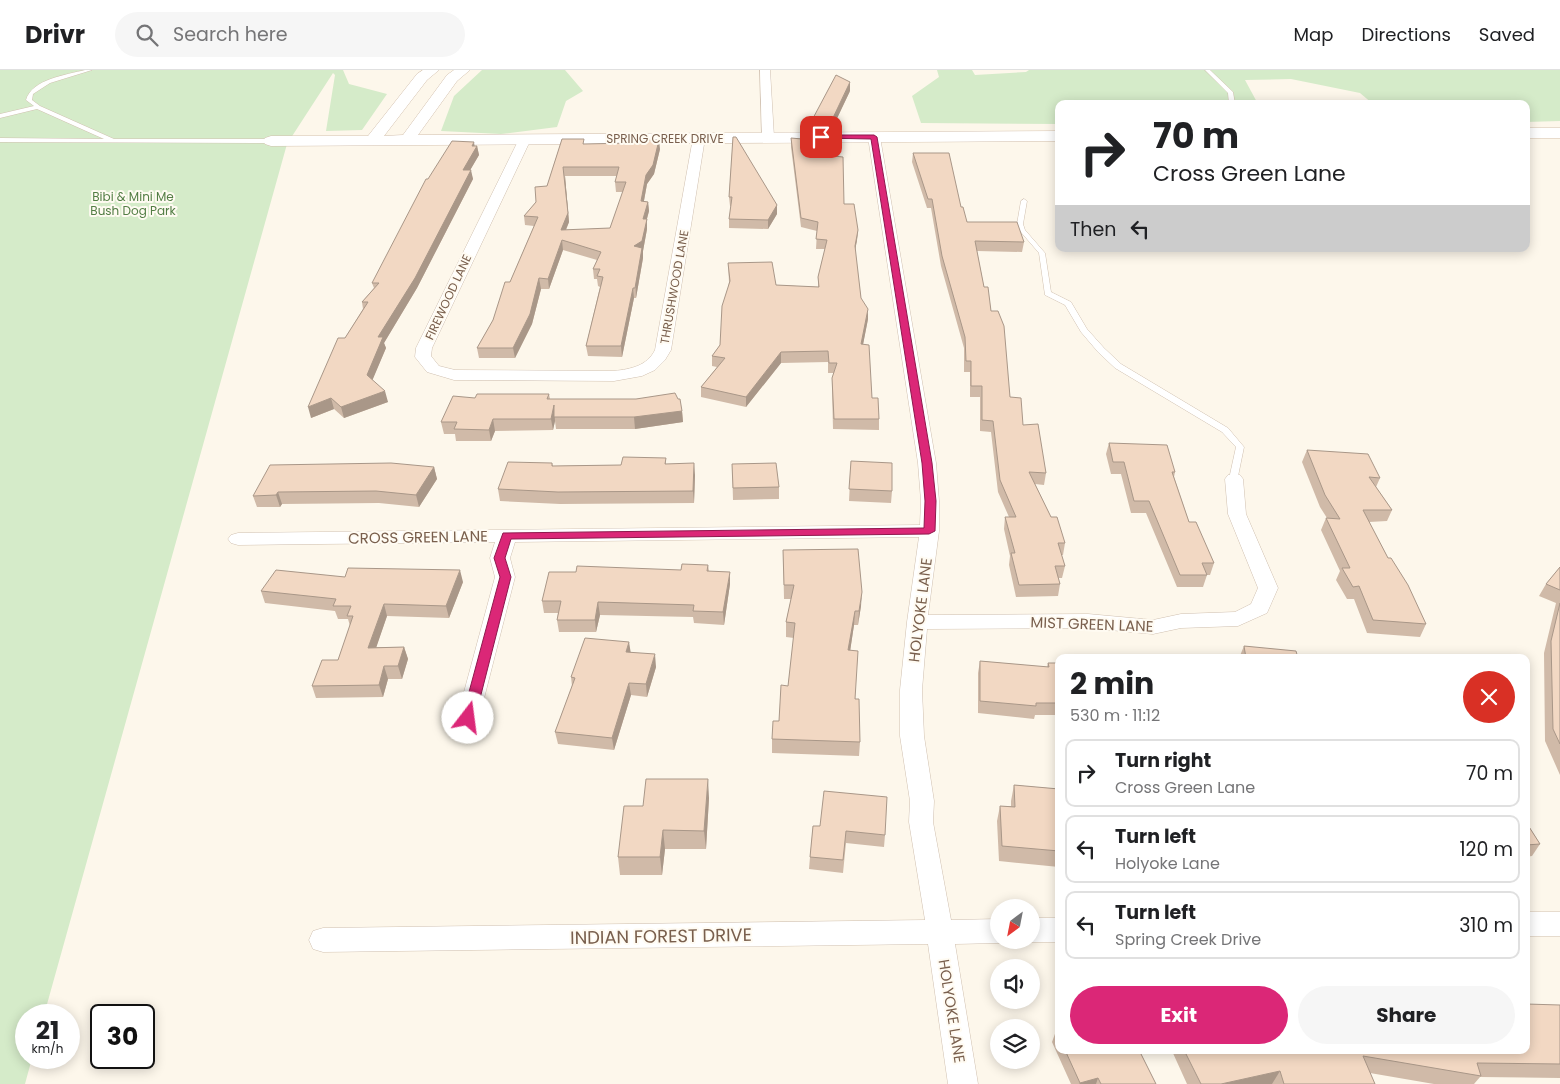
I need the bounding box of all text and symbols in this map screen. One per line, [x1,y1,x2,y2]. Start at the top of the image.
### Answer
search box [115,12,465,57]
text: Drivr [25,18,85,51]
icon: search [133,21,161,49]
text: Search here [173,21,288,48]
text: Map [1294,22,1333,47]
text: Directions [1361,22,1451,47]
text: Saved [1479,22,1535,47]
text: 70 m [1153,111,1239,160]
pin [800,116,842,158]
icon: right [1070,120,1135,185]
icon: arrive [807,123,835,151]
street label: SPRING CREEK DRIVE [606,130,724,147]
text: Cross Green Lane [1153,158,1346,189]
park label: Bibi & Mini Me Bush Dog Park [90,188,177,219]
icon: left [1126,215,1154,243]
text: Then [1070,216,1116,243]
street label: THRUSHWOOD LANE [656,229,692,345]
street label: FIREWOOD LANE [421,251,475,343]
street label: CROSS GREEN LANE [348,525,488,549]
street label: HOLYOKE LANE [903,557,937,663]
street label: MIST GREEN LANE [1030,611,1154,637]
text: 2 min [1070,662,1154,705]
button: close [1463,671,1515,723]
position arrow [441,691,493,743]
text: 530 m · 11:12 [1070,704,1160,727]
text: Turn right [1115,747,1211,774]
icon: right [1072,759,1100,787]
text: 70 m [1466,760,1513,787]
text: Cross Green Lane [1115,776,1255,799]
text: Turn left [1115,823,1196,850]
icon: left [1072,835,1100,863]
text: 120 m [1459,836,1513,863]
text: Holyoke Lane [1115,852,1220,875]
north arrow [990,899,1040,949]
map controls [990,899,1040,1069]
text: Turn left [1115,899,1196,926]
icon: left [1072,911,1100,939]
text: 310 m [1459,912,1513,939]
street label: INDIAN FOREST DRIVE [570,922,752,950]
text: Spring Creek Drive [1115,928,1261,951]
street label: HOLYOKE LANE [933,958,971,1064]
button: sound [990,959,1040,1009]
button: Exit [1070,986,1288,1044]
button: Share [1298,986,1515,1044]
speed limit sign: 30 [90,1004,155,1069]
text: 21 [36,1013,59,1048]
button: layers [990,1019,1040,1069]
text: km/h [32,1040,63,1057]

